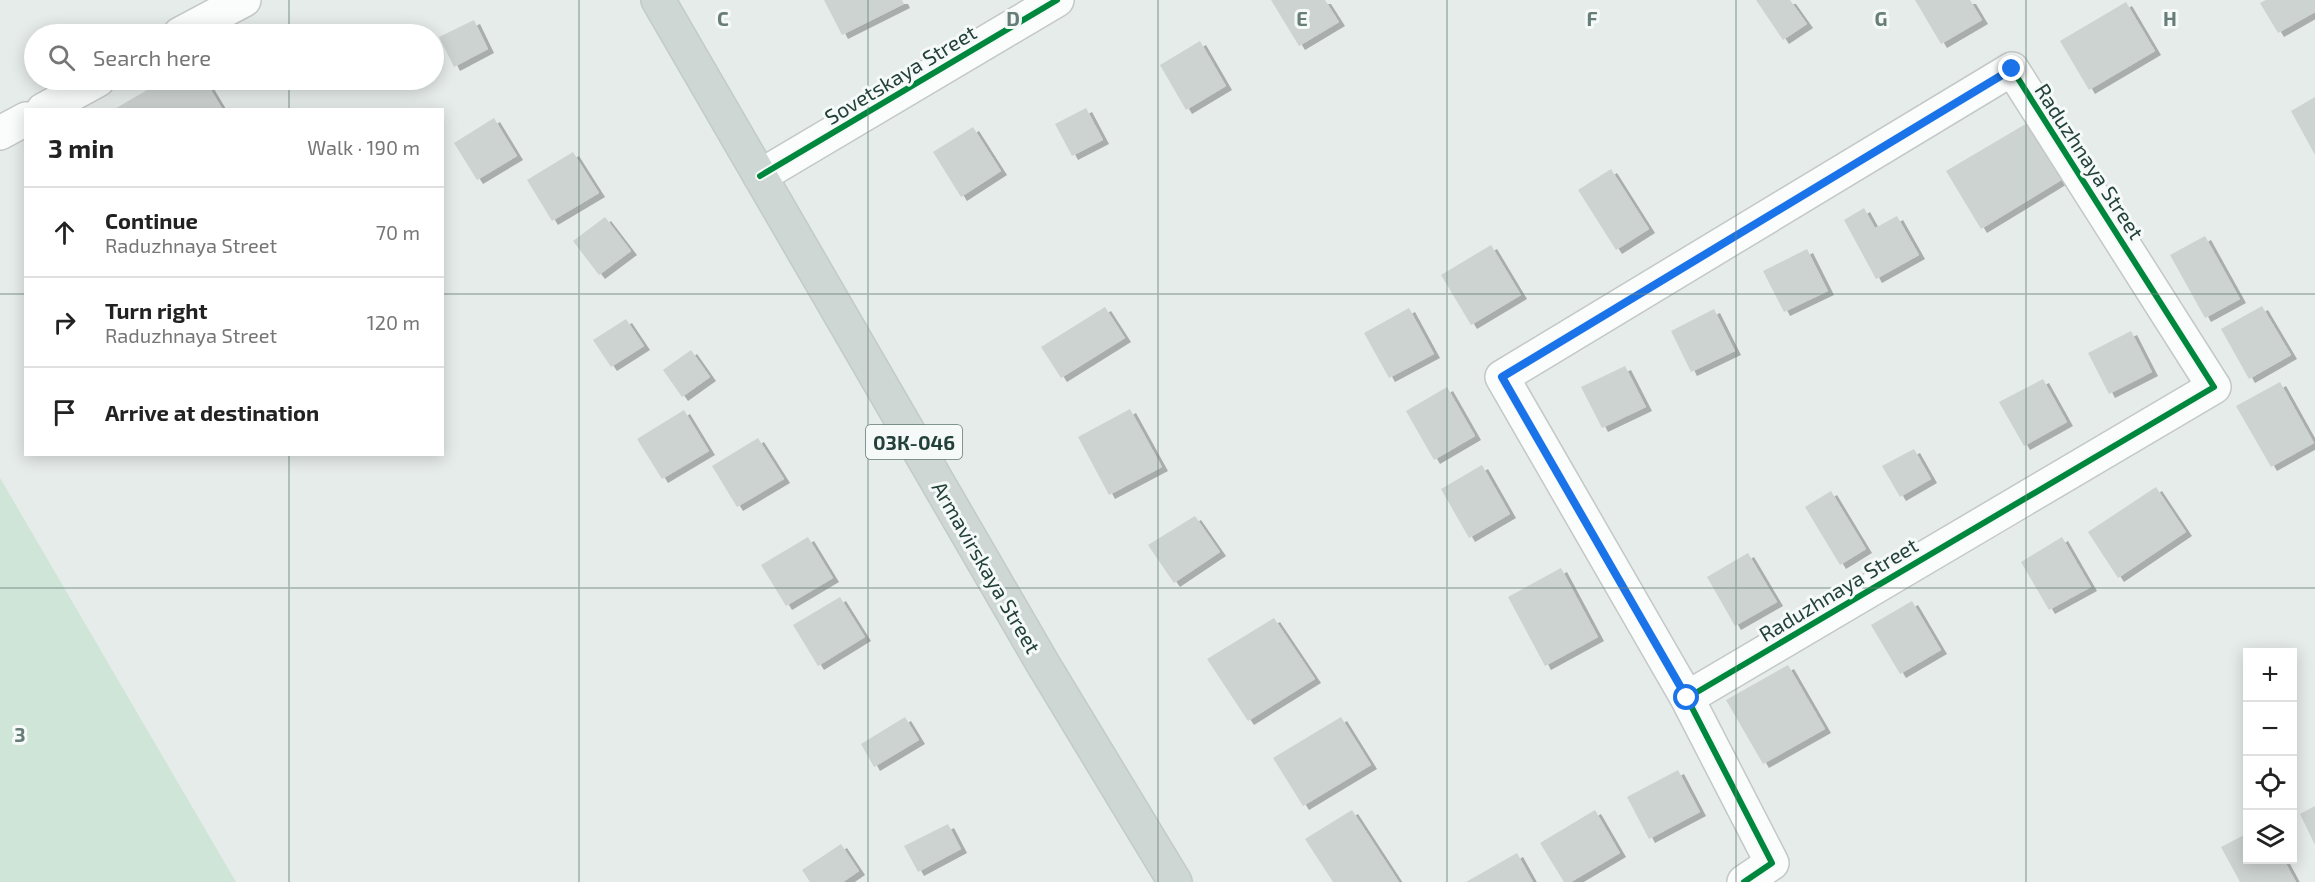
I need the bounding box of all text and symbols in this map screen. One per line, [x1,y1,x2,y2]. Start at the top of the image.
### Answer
text: C [717,6,729,30]
text: D [1006,6,1020,30]
text: E [1296,6,1308,30]
text: F [1586,6,1598,30]
text: G [1875,6,1887,30]
text: H [2163,6,2177,30]
street label: Sovetskaya Street [820,19,980,129]
search box [24,24,444,90]
icon: search [45,41,78,74]
text: Search here [93,44,211,70]
route end [1998,55,2024,81]
street label: Raduzhnaya Street [2030,78,2150,244]
text: 3 min [48,132,114,163]
text: Walk · 190 m [307,135,420,159]
text: Continue [105,207,198,233]
icon: ahead [48,216,81,249]
text: 70 m [376,220,420,244]
text: Raduzhnaya Street [105,233,277,257]
text: Turn right [105,297,207,323]
icon: right [48,306,81,339]
text: 120 m [367,310,420,334]
text: Raduzhnaya Street [105,323,277,347]
icon: arrive [48,396,81,429]
text: Arrive at destination [105,399,319,425]
road number: 03К-046 [866,425,962,459]
street label: Armavirskaya Street [928,476,1046,658]
street label: Raduzhnaya Street [1754,532,1922,646]
map controls [2243,648,2297,864]
button: + [2243,648,2297,702]
route start [1673,684,1699,710]
button: − [2243,702,2297,756]
text: 3 [14,722,26,746]
button: locate [2243,756,2297,810]
button: layers [2243,810,2297,864]

